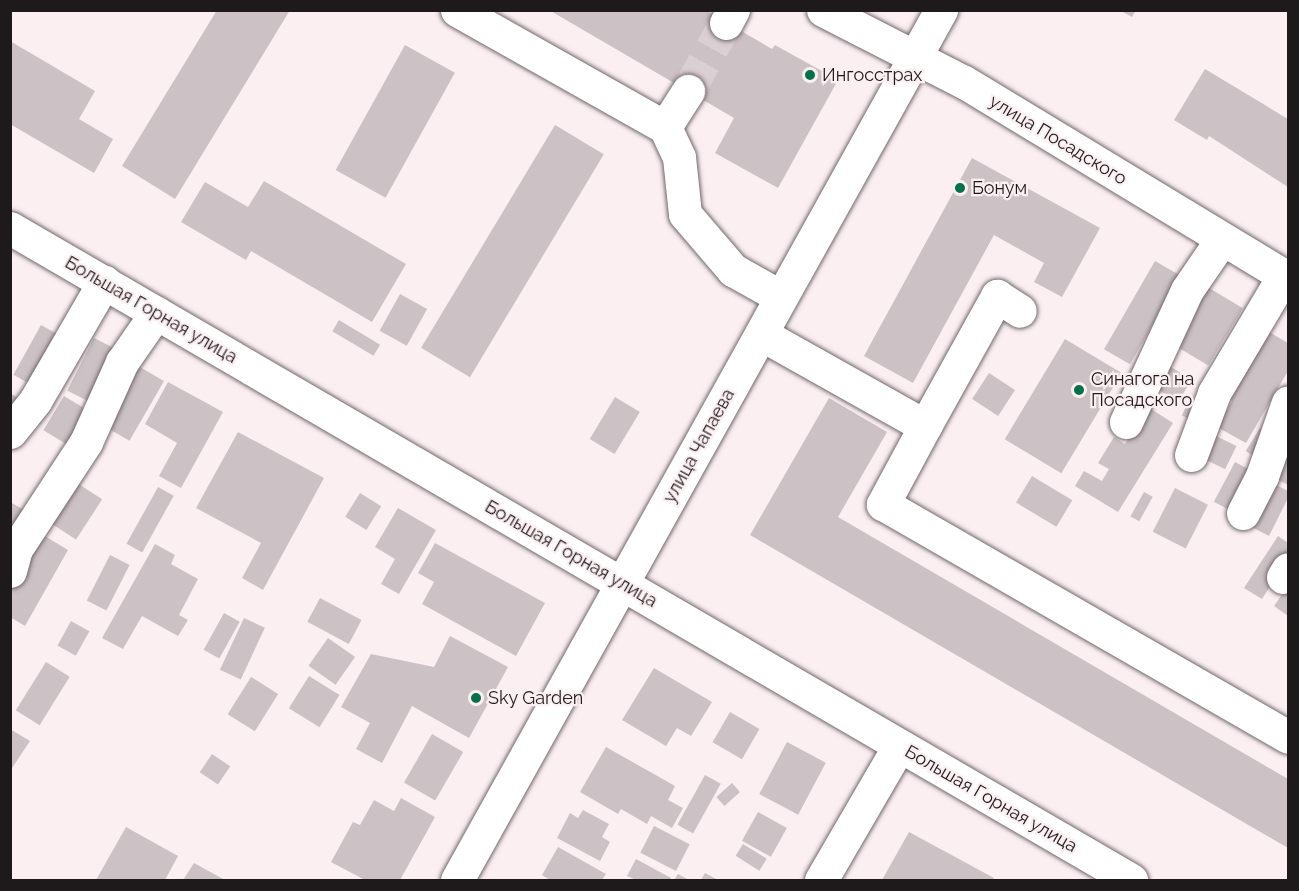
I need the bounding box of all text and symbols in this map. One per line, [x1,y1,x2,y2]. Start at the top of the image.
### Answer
place label: Ингосстрах [822,64,922,86]
marker: Ингосстрах [803,68,817,82]
street label: улица Посадского [985,90,1131,190]
place label: Бонум [972,177,1027,199]
marker: Бонум [953,181,967,195]
street label: Большая Горная улица [61,252,241,368]
place label: Синагога на Посадского [1091,369,1194,412]
marker: Синагога на Посадского [1072,383,1086,397]
street label: улица Чапаева [659,385,739,507]
street label: Большая Горная улица [481,496,661,612]
place label: Sky Garden [488,687,584,709]
marker: Sky Garden [469,691,483,705]
street label: Большая Горная улица [901,741,1081,857]

